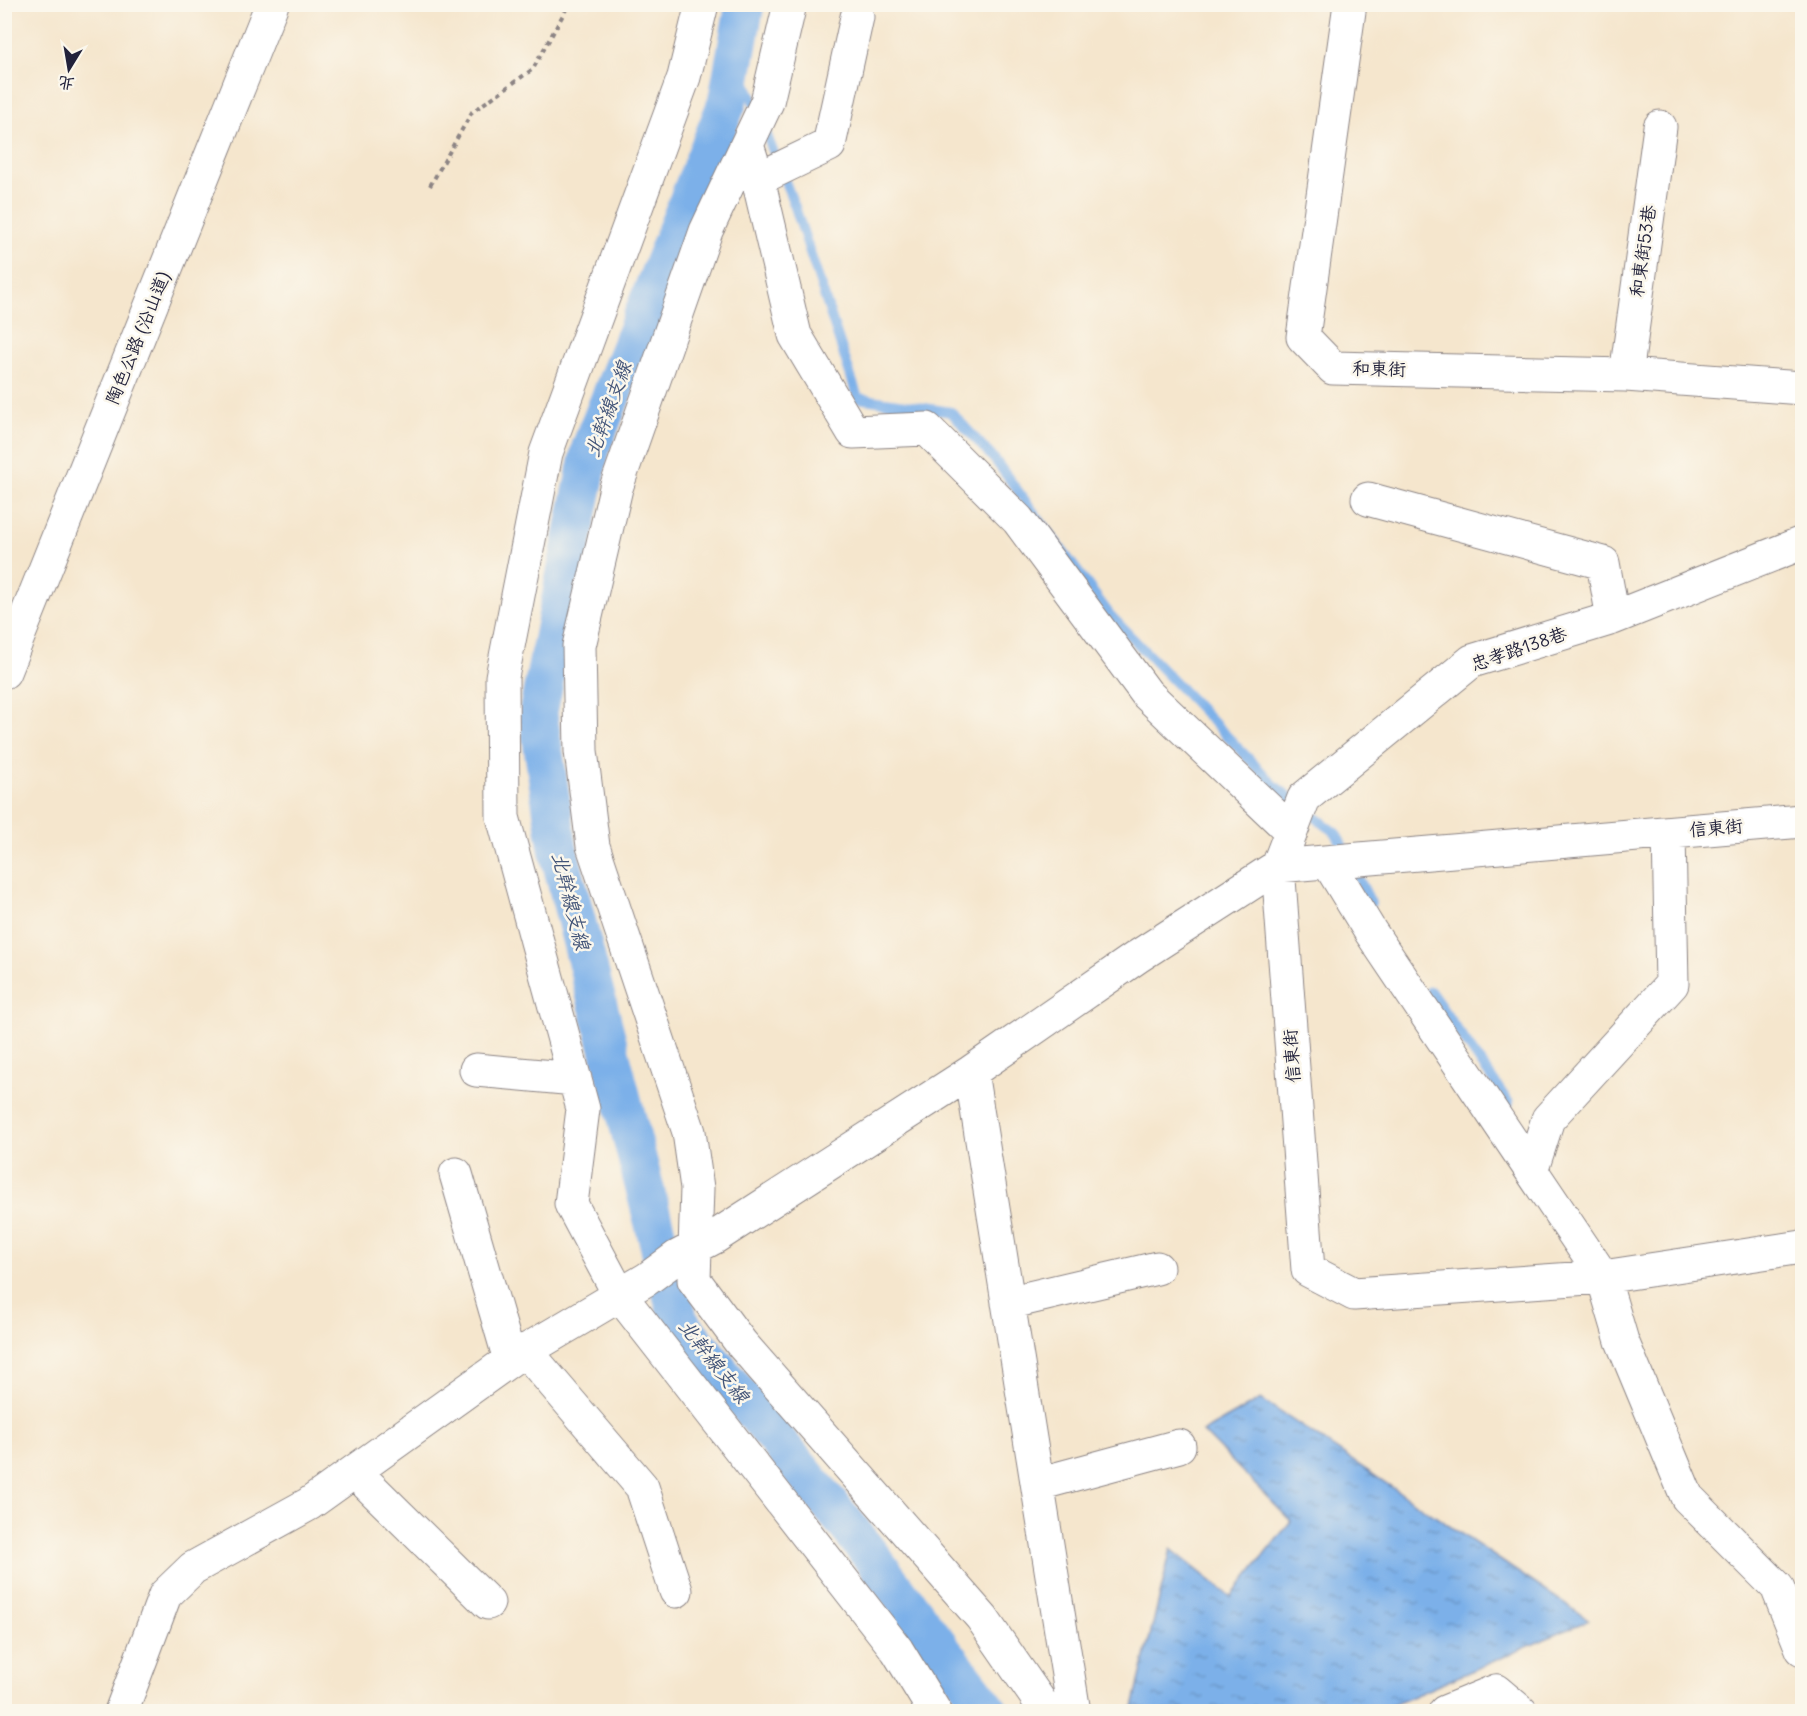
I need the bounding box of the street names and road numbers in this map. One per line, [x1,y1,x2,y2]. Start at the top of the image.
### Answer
street label: 和東街53巷 [1625,203,1660,298]
street label: 陶色公路 (沿山道) [100,268,175,408]
street label: 和東街 [1352,357,1406,380]
street label: 忠孝路138巷 [1468,621,1570,676]
street label: 信東街 [1688,814,1744,841]
street label: 信東街 [1278,1028,1305,1084]

